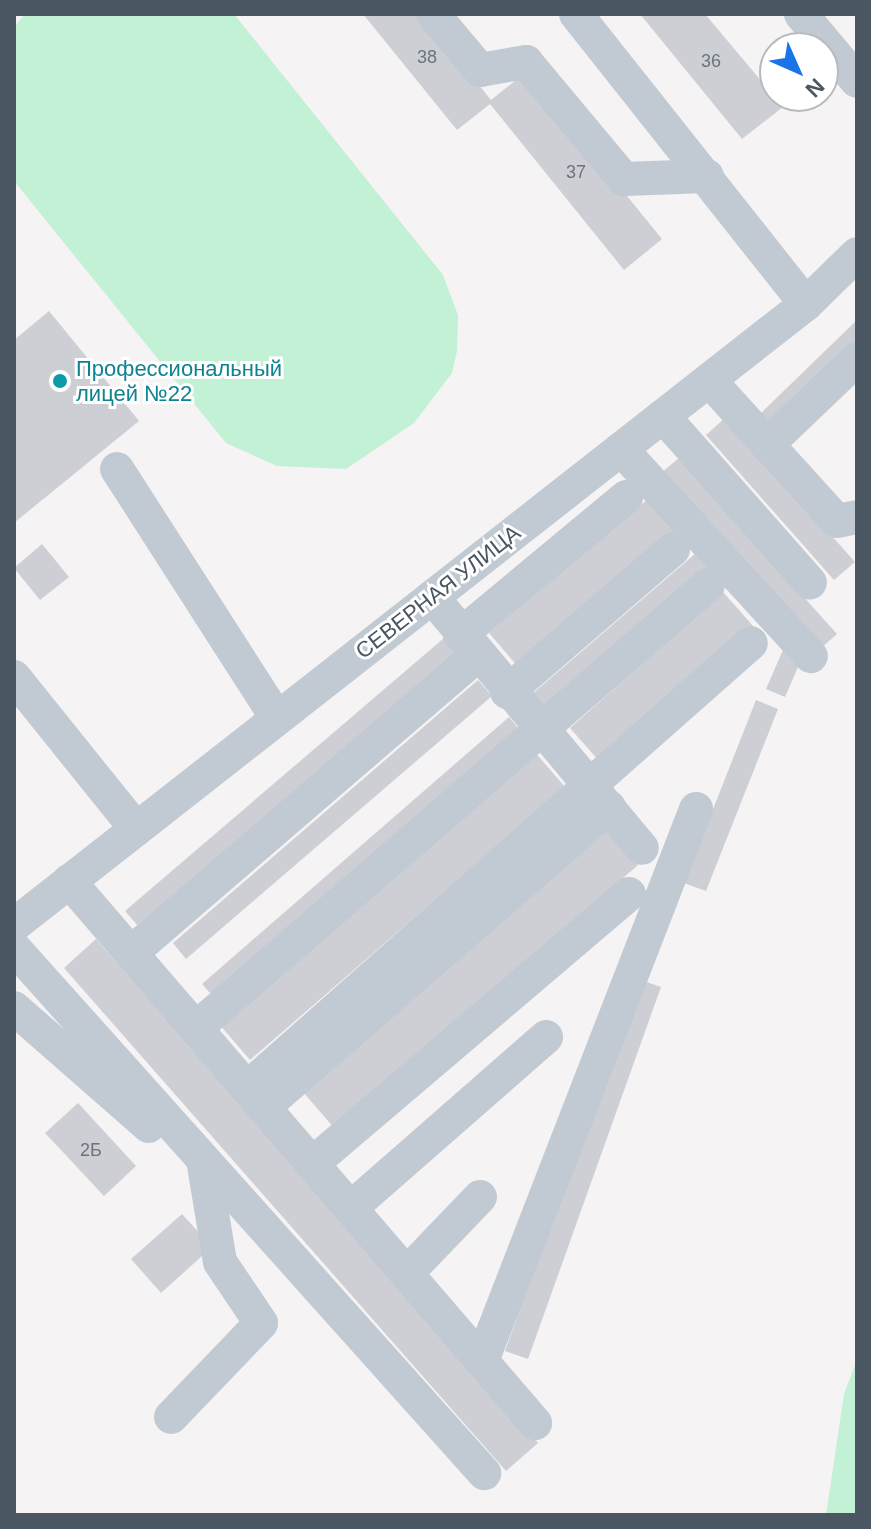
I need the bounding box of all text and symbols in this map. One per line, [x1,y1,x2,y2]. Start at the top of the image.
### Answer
north arrow [759,32,839,112]
house number: 38 [417,46,437,68]
house number: 36 [701,50,721,72]
text: N [800,73,829,102]
house number: 37 [566,161,586,183]
place label: Профессиональный лицей №22 [76,355,282,406]
marker: Профессиональный лицей №22 [51,372,69,390]
street label: СЕВЕРНАЯ УЛИЦА [350,520,526,664]
house number: 2Б [80,1139,102,1161]

